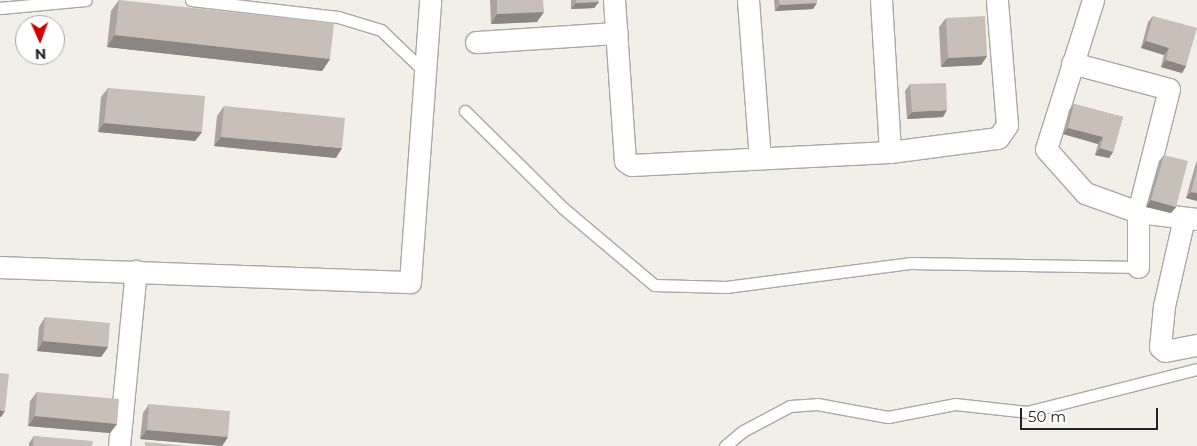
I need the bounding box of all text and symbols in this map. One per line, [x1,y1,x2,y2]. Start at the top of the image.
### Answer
north arrow [15,15,65,65]
text: N [35,45,46,63]
scale bar [1022,398,1160,430]
text: 50 m [1028,407,1066,426]

